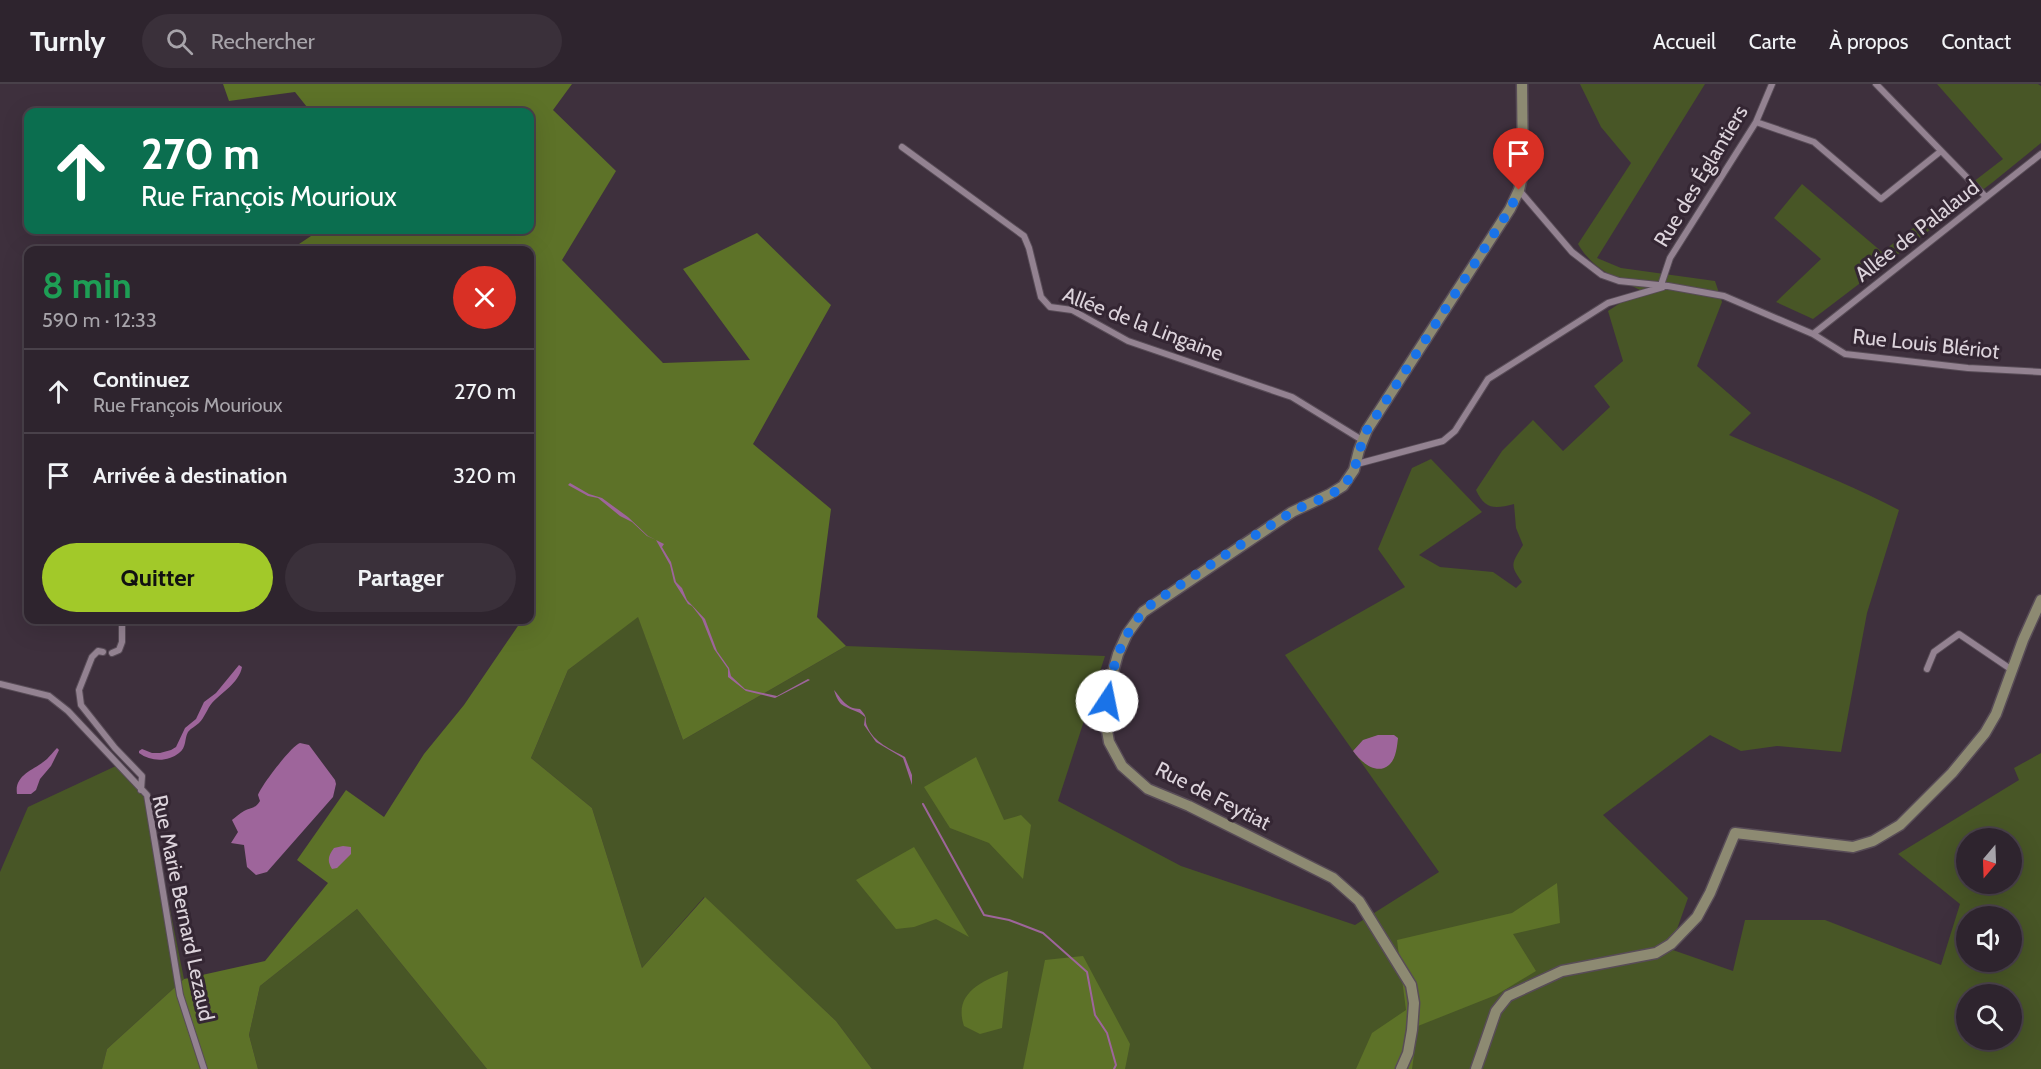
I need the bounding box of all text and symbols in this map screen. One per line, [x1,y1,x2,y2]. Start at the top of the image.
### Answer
search box [142,14,562,68]
text: Turnly [30,24,106,58]
icon: search [163,25,196,58]
text: Rechercher [211,28,315,55]
text: Accueil [1653,29,1716,54]
text: Carte [1749,29,1796,54]
text: À propos [1829,29,1908,54]
text: Contact [1941,29,2011,54]
street label: Rue des Églantiers [1648,100,1753,251]
text: 270 m [141,128,260,180]
pin [1493,128,1544,190]
icon: ahead [42,132,120,210]
icon: arrive [1502,137,1535,170]
street label: Allée de Palalaud [1850,174,1984,287]
text: Rue François Mourioux [141,180,397,213]
text: 8 min [42,263,132,307]
button: close [453,266,516,329]
street label: Allée de la Lingaine [1059,281,1227,366]
text: 590 m · 12:33 [42,308,157,332]
street label: Rue Louis Blériot [1852,323,2001,364]
text: Continuez [93,366,190,393]
icon: ahead [42,375,75,408]
text: 270 m [454,378,516,405]
text: Rue François Mourioux [93,393,283,417]
icon: arrive [42,459,75,492]
text: Arrivée à destination [93,462,287,489]
text: 320 m [453,462,516,489]
button: Quitter [42,543,273,612]
button: Partager [285,543,516,612]
position arrow [1075,669,1139,733]
street label: Rue de Feytiat [1152,756,1275,835]
street label: Rue Marie Bernard Lezaud [147,792,220,1023]
north arrow [1956,828,2022,894]
map controls [1956,828,2022,1050]
button: sound [1956,906,2022,972]
button: search [1956,984,2022,1050]

